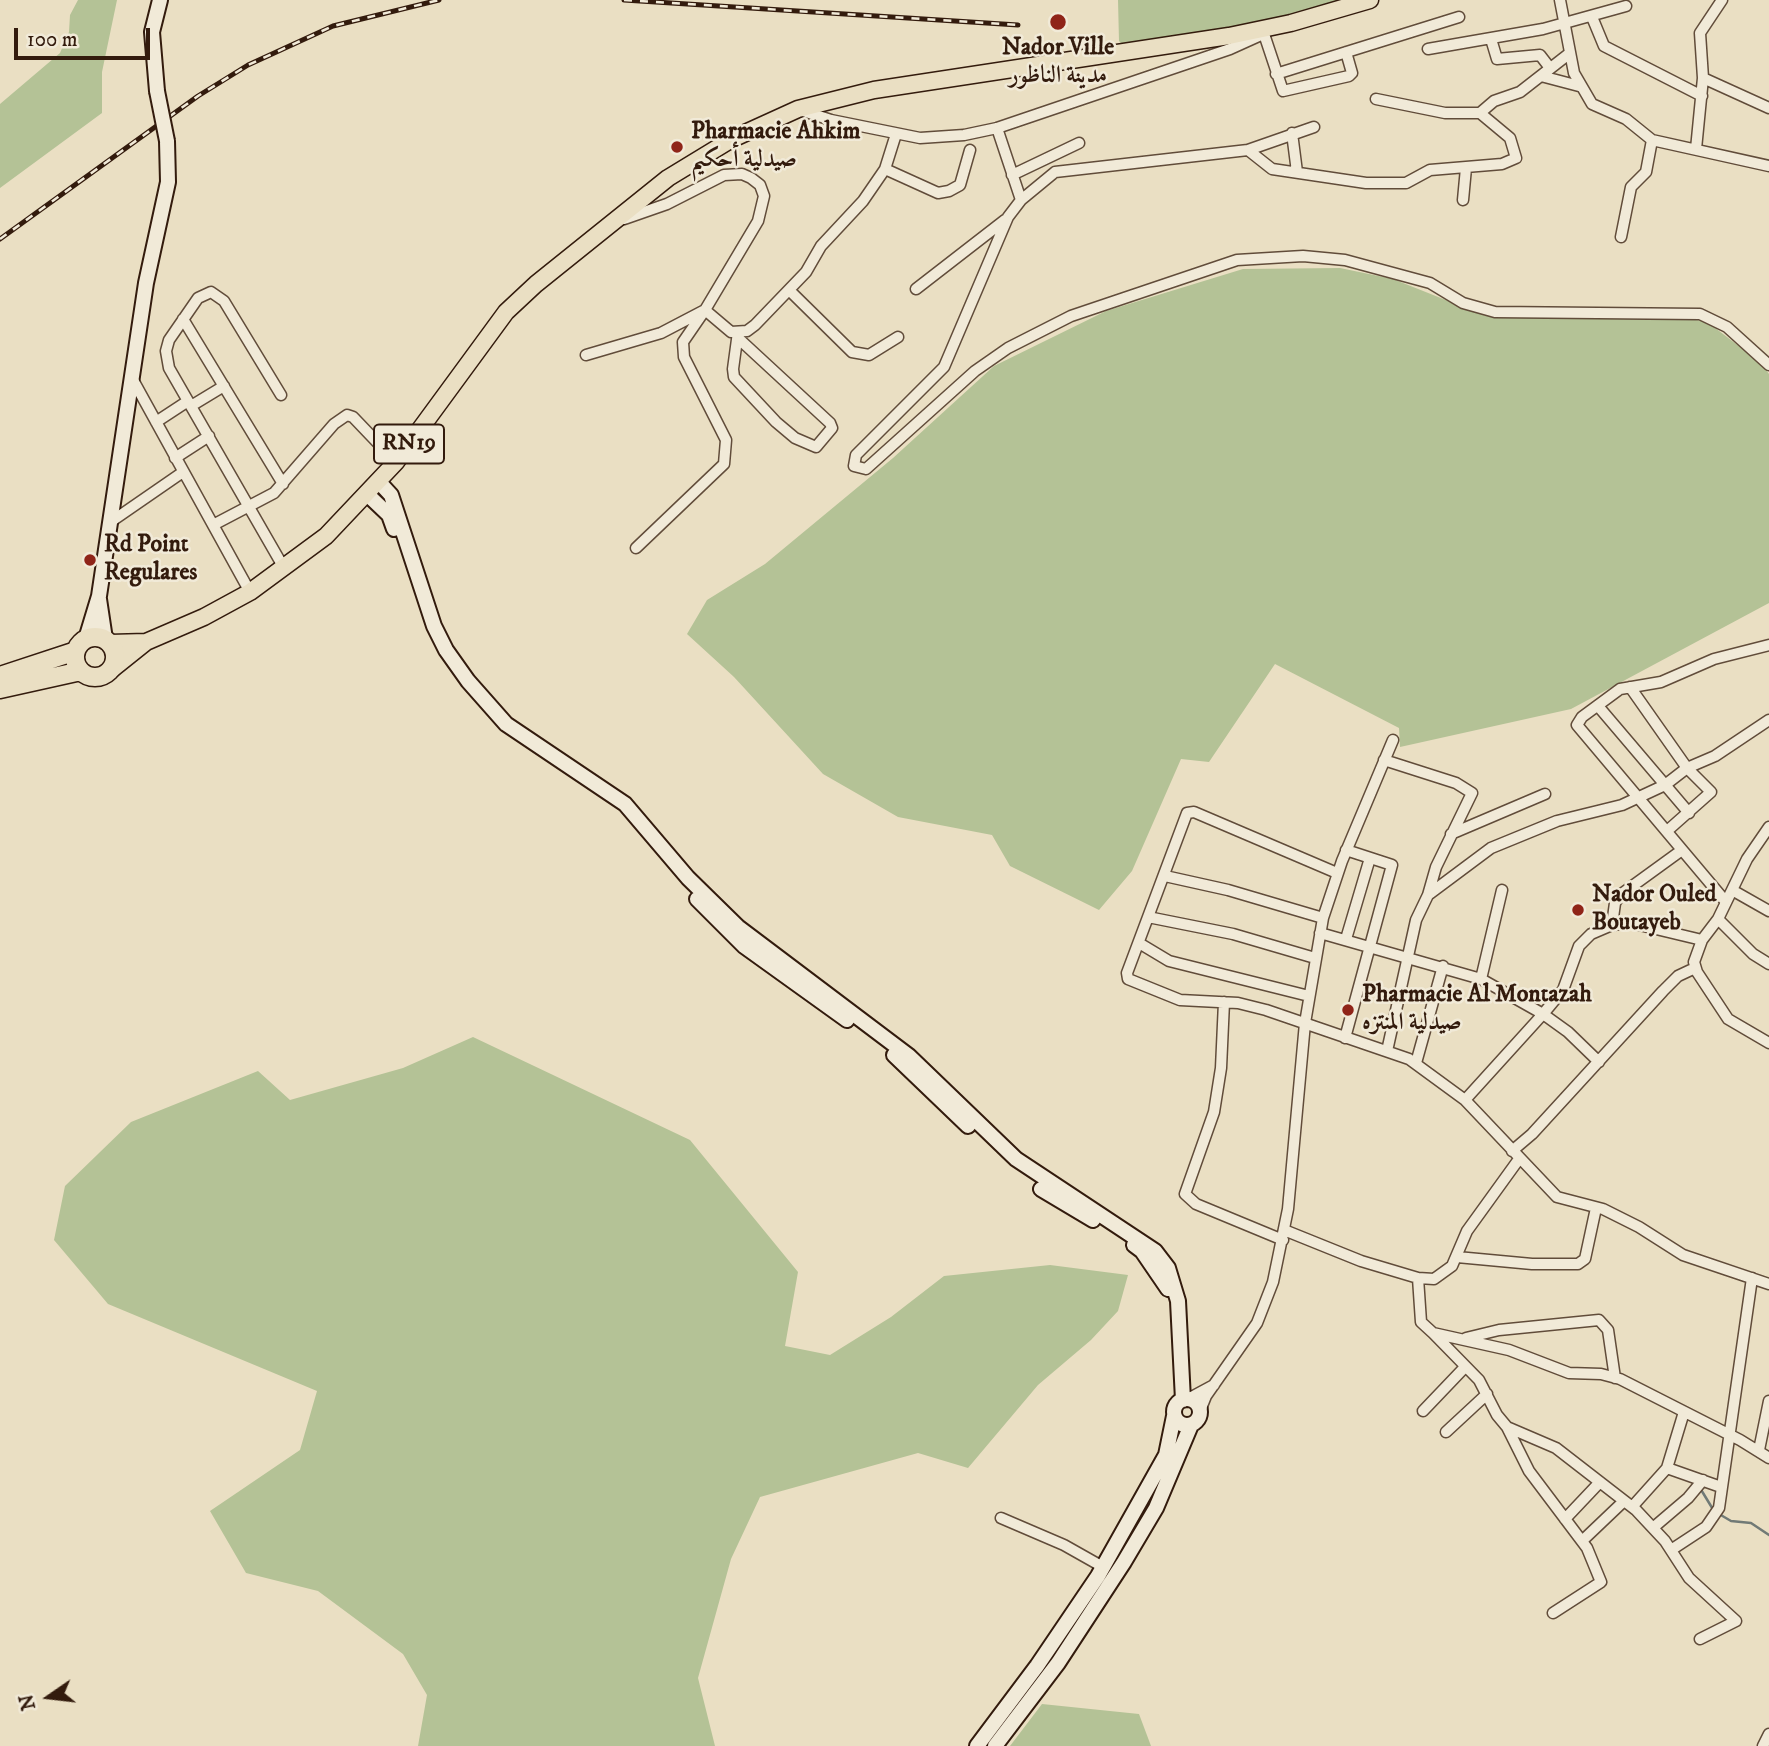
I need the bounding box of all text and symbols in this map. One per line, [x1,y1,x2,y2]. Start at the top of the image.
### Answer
marker: Nador Ville مدينة الناظور [1048,12,1068,32]
scale bar [18,14,154,58]
text: 100 m [27,27,78,53]
place label: Nador Ville مدينة الناظور [1002,35,1114,91]
place label: Pharmacie Ahkim صيدلية أحكيم [691,119,860,175]
marker: Pharmacie Ahkim صيدلية أحكيم [669,139,685,155]
road number: RN19 [374,424,444,464]
place label: Rd Point Regulares [104,532,197,588]
marker: Rd Point Regulares [82,552,98,568]
place label: Nador Ouled Boutayeb [1592,882,1717,938]
marker: Nador Ouled Boutayeb [1570,902,1586,918]
place label: Pharmacie Al Montazah صيدلية المنتزه [1362,982,1592,1038]
marker: Pharmacie Al Montazah صيدلية المنتزه [1340,1002,1356,1018]
north arrow [14,1662,84,1732]
text: N [15,1692,41,1713]

